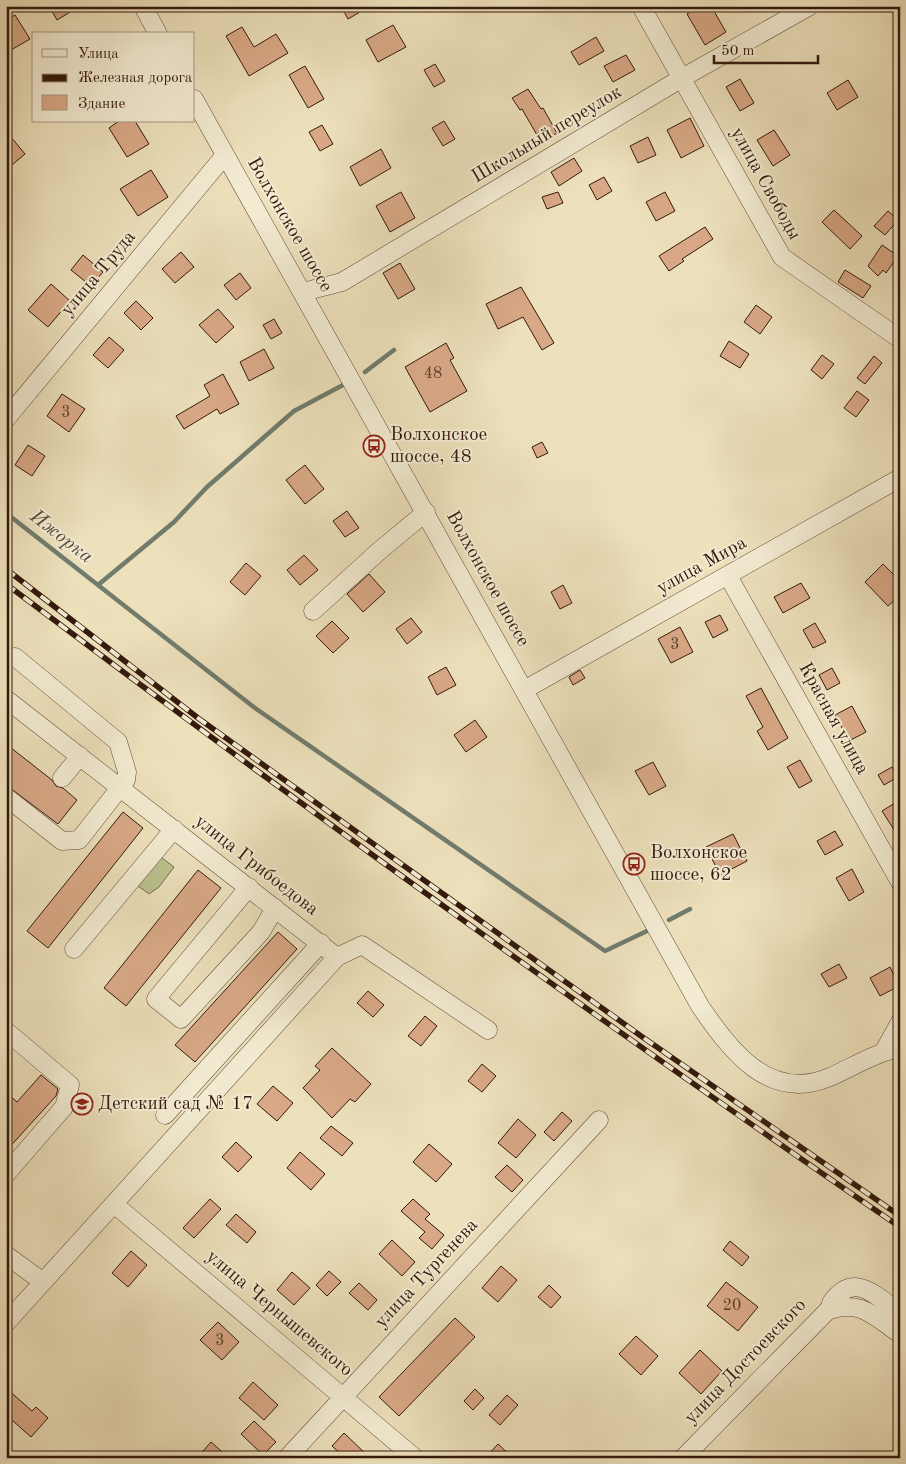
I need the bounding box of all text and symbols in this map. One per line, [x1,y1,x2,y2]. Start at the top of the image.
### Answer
legend [32,32,195,122]
scale bar [714,32,817,64]
text: 50 m [721,44,755,59]
text: Улица [78,47,119,62]
text: Железная дорога [78,71,193,86]
street label: Школьный переулок [469,83,626,187]
text: Здание [78,97,125,112]
street label: улица Свободы [726,125,804,243]
street label: Волхонское шоссе [243,154,335,296]
street label: улица Труда [58,227,140,320]
house number: 48 [424,366,442,382]
house number: 3 [61,405,71,421]
place label: Волхонское шоссе, 48 [390,426,487,467]
bus stop icon: Волхонское шоссе, 48 [362,434,386,458]
water label: Ижорка [25,506,97,568]
street label: Волхонское шоссе [442,508,532,650]
street label: улица Мира [654,533,751,598]
house number: 3 [670,637,680,653]
street label: Красная улица [794,660,872,779]
street label: улица Грибоедова [191,812,322,920]
place label: Волхонское шоссе, 62 [650,844,747,885]
bus stop icon: Волхонское шоссе, 62 [622,852,646,876]
school or university icon: Детский сад № 17 [70,1092,94,1116]
place label: Детский сад № 17 [98,1095,253,1114]
street label: улица Тургенева [372,1215,482,1332]
street label: улица Чернышевского [202,1247,356,1381]
street label: улица Достоевского [682,1296,810,1428]
house number: 20 [723,1298,741,1314]
house number: 3 [215,1333,225,1349]

